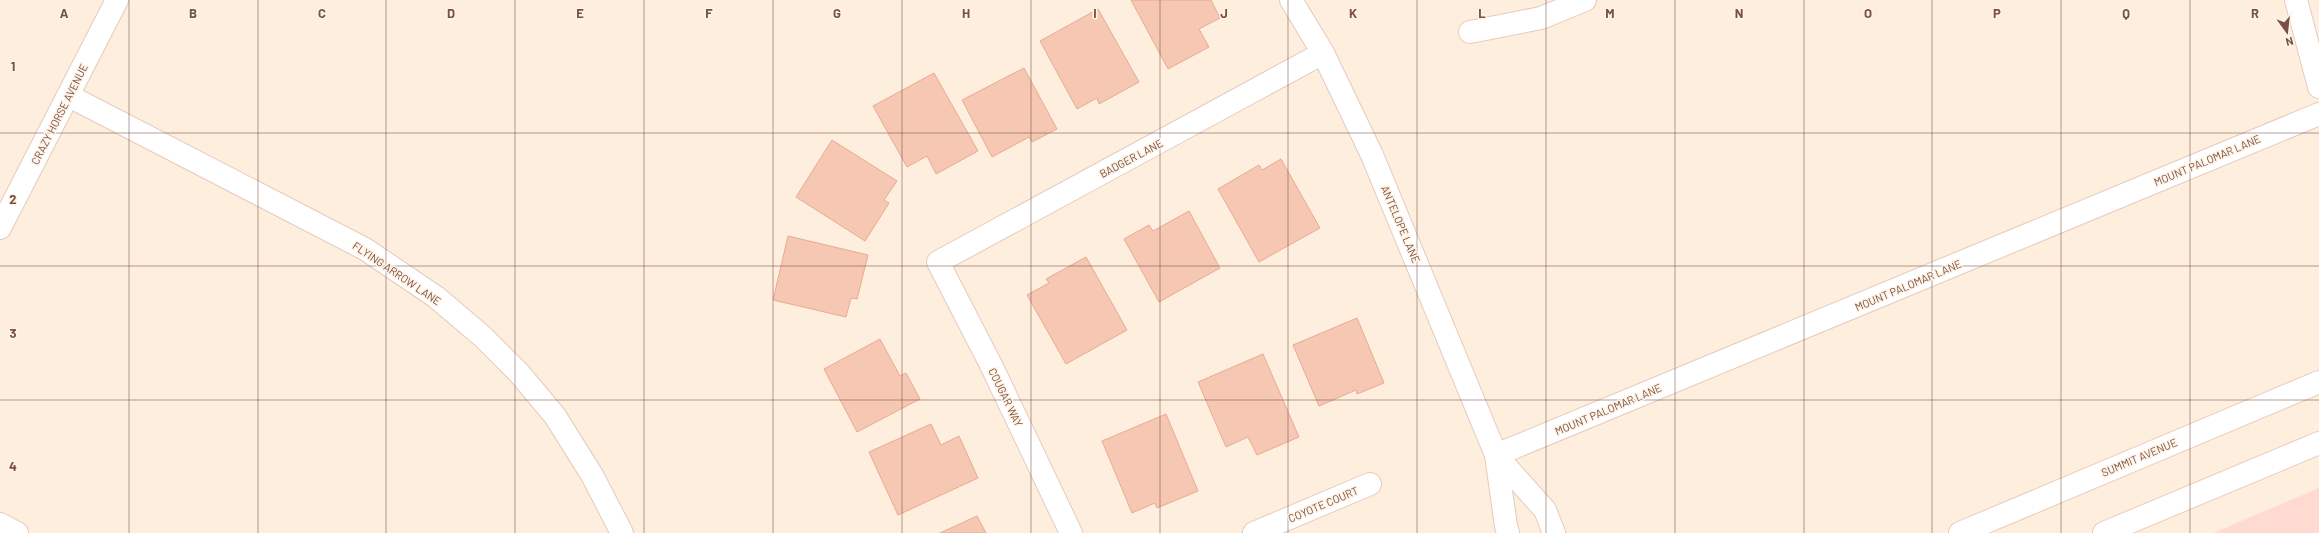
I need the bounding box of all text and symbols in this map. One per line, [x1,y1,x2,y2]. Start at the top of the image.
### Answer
text: A [60,5,69,21]
text: B [189,5,197,21]
text: C [318,5,326,21]
text: D [447,5,455,21]
text: E [576,5,584,21]
text: F [705,5,713,21]
text: G [833,5,841,21]
text: H [962,5,970,21]
text: I [1093,5,1097,21]
text: J [1220,5,1228,21]
text: K [1349,5,1357,21]
text: L [1478,5,1486,21]
text: M [1605,5,1615,21]
text: N [1735,5,1743,21]
text: O [1864,5,1872,21]
text: P [1993,5,2001,21]
text: Q [2122,5,2130,21]
text: R [2251,5,2259,21]
north arrow [2267,12,2307,52]
text: N [2284,35,2295,49]
text: 1 [11,58,15,74]
street label: CRAZY HORSE AVENUE [28,61,90,167]
street label: MOUNT PALOMAR LANE [2152,132,2263,188]
street label: BADGER LANE [1097,136,1165,180]
street label: ANTELOPE LANE [1379,183,1423,265]
text: 2 [9,191,17,207]
street label: FLYING ARROW LANE [350,239,444,308]
street label: MOUNT PALOMAR LANE [1853,257,1964,313]
text: 3 [9,325,17,341]
street label: COUGAR WAY [986,366,1026,428]
street label: MOUNT PALOMAR LANE [1553,381,1664,437]
street label: SUMMIT AVENUE [2099,435,2179,479]
text: 4 [9,458,17,474]
street label: COYOTE COURT [1286,483,1360,525]

